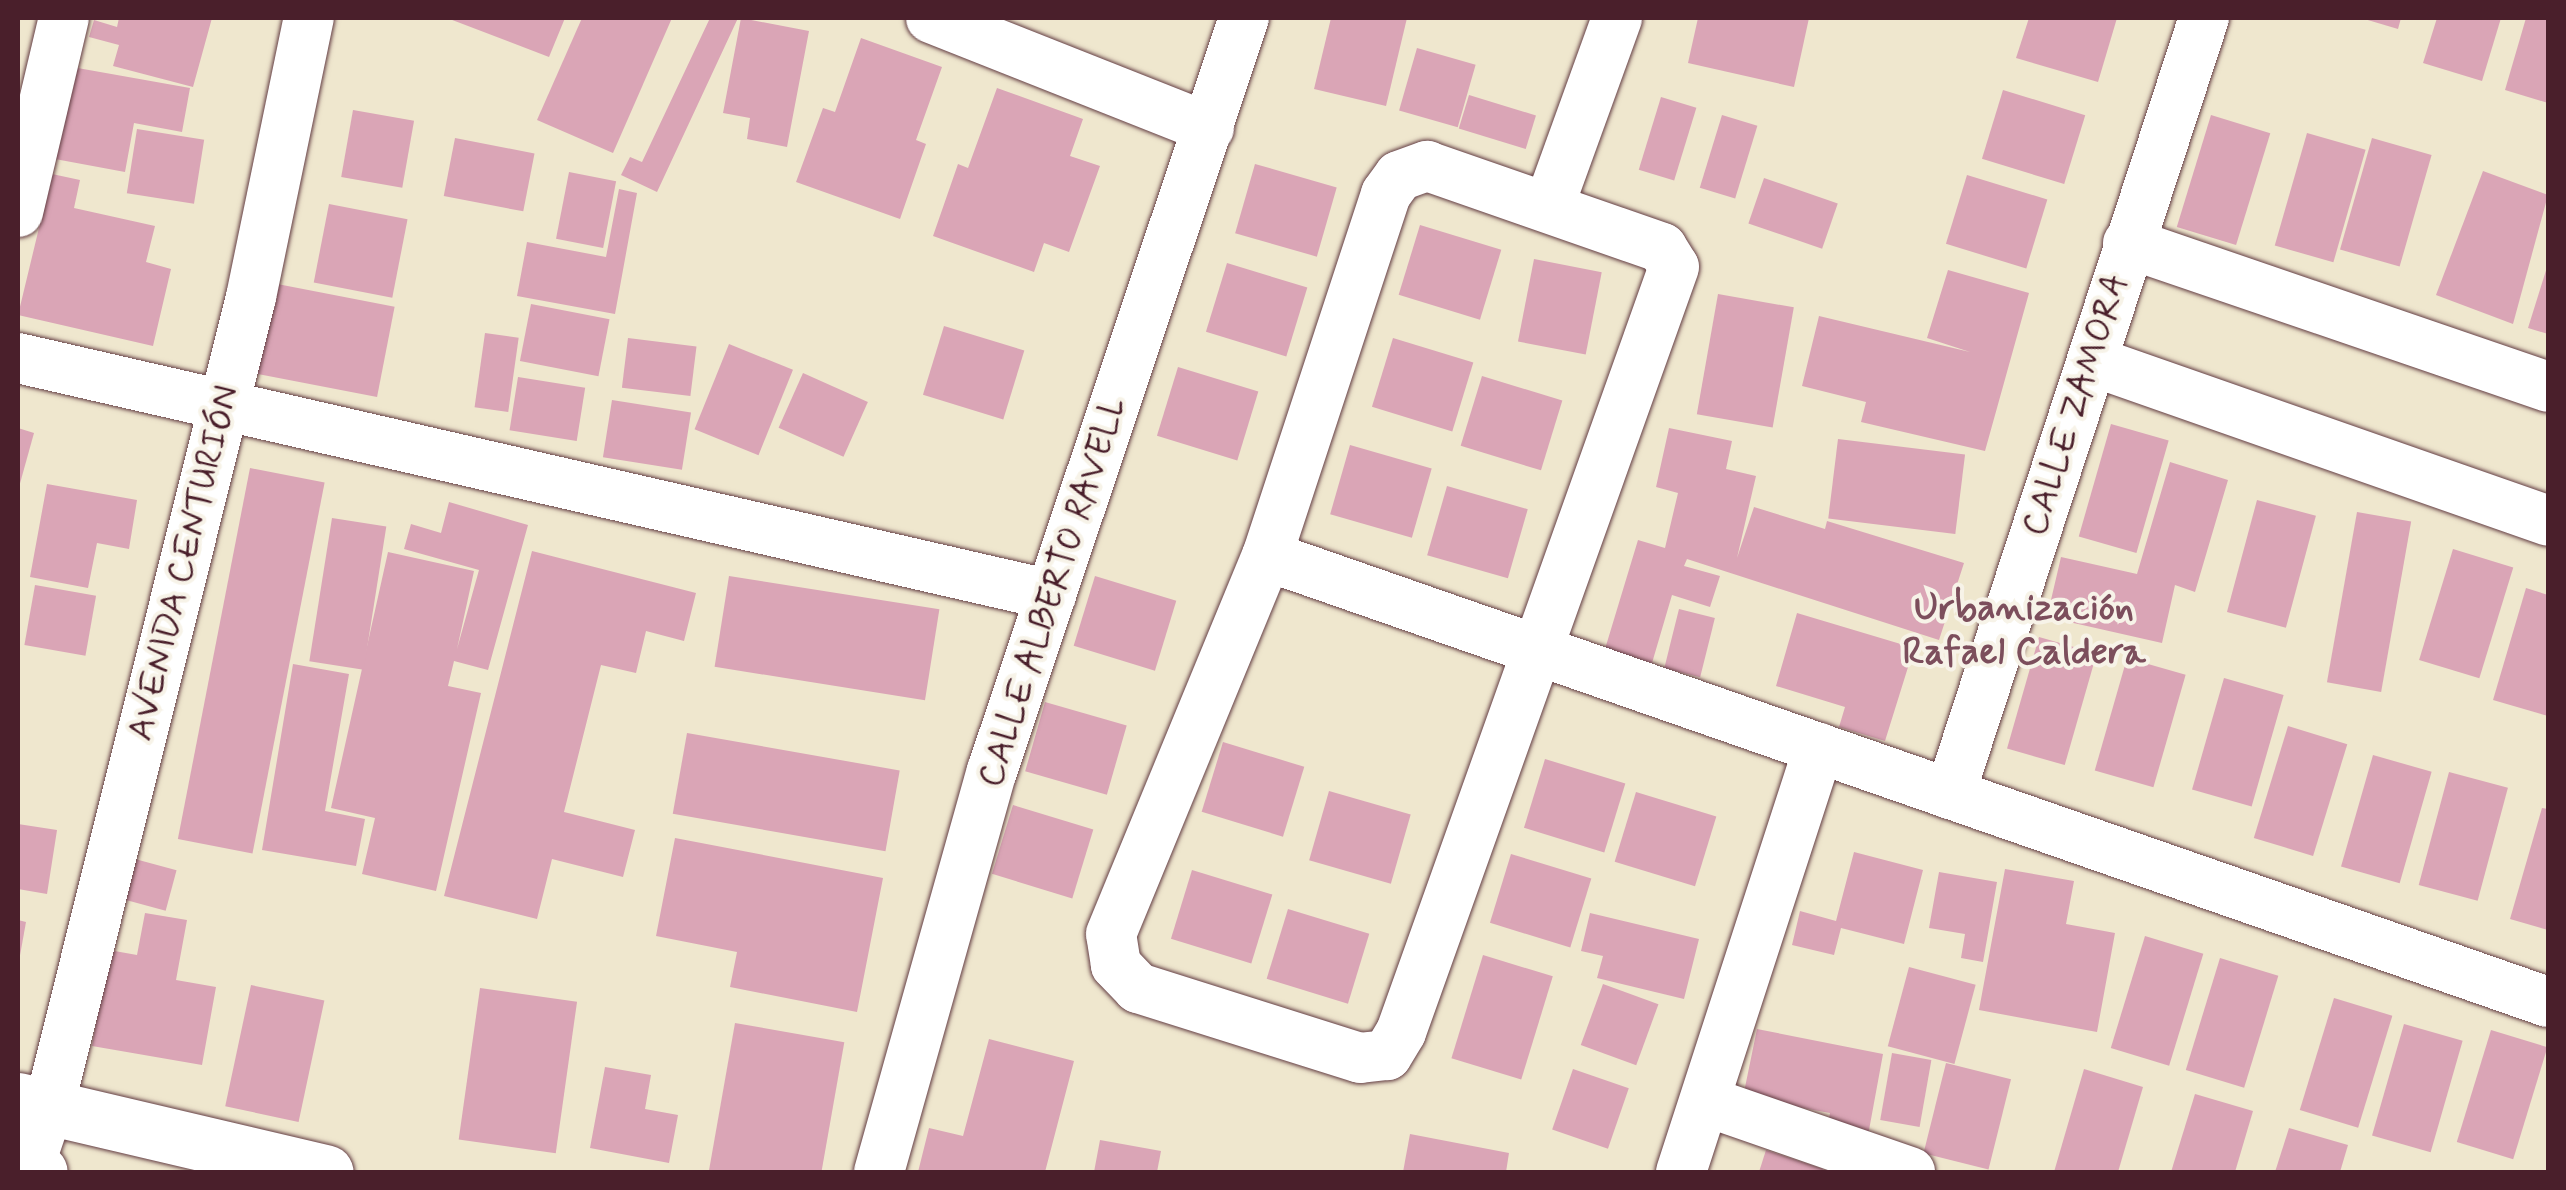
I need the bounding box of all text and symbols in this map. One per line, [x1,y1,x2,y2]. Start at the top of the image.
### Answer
street label: CALLE ZAMORA [2014,269,2138,541]
street label: AVENIDA CENTURIÓN [121,387,247,739]
street label: CALLE ALBERTO RAVELL [969,388,1137,796]
district label: Urbanización Rafael Caldera [1902,586,2146,676]

